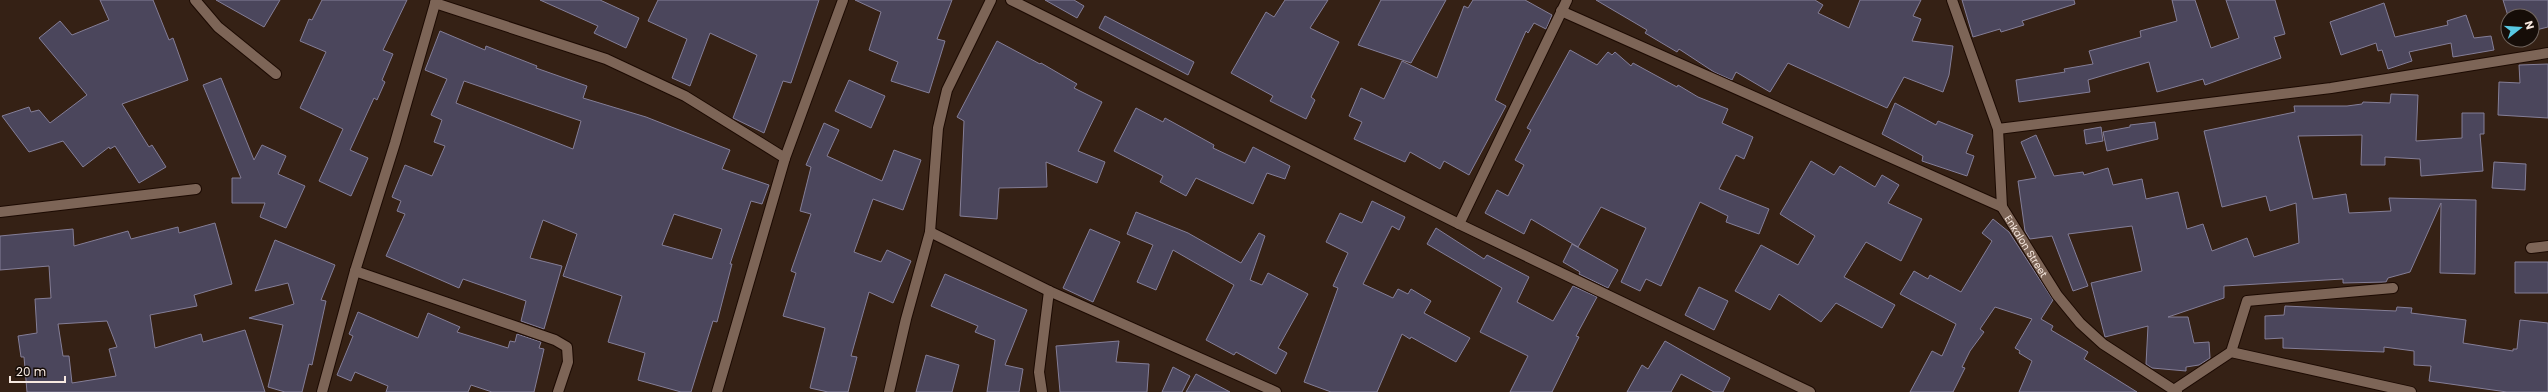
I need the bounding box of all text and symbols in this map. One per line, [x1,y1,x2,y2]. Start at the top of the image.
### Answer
north arrow [2500,8,2540,48]
text: N [2521,19,2538,31]
street label: Enkalon Street [2001,212,2051,280]
scale bar [10,358,65,384]
text: 20 m [16,363,46,380]

